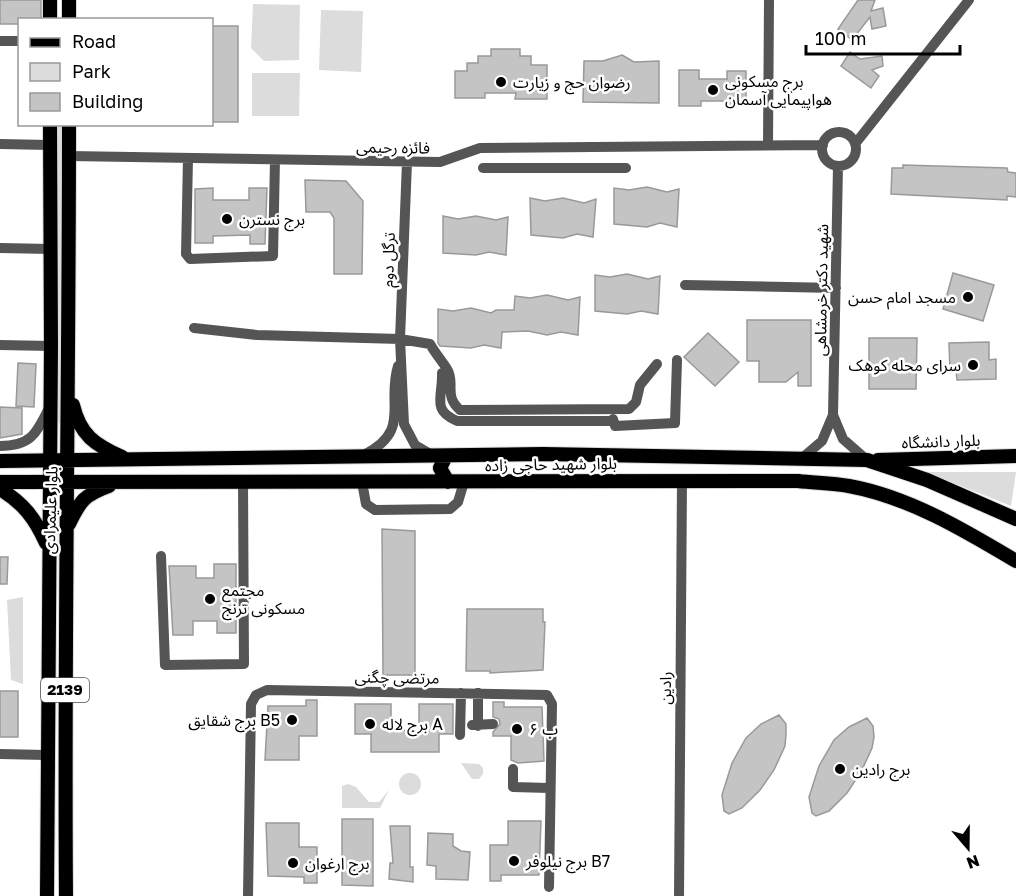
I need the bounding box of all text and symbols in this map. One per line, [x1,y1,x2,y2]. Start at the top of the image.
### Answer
legend [18,18,213,126]
scale bar [806,18,960,56]
text: 100 m [815,27,866,49]
text: Road [72,30,116,52]
text: Park [72,60,111,82]
place label: برج مسکونی هواپیمایی آسمان [725,71,832,110]
place label: رضوان حج و زیارت [513,72,631,95]
marker: رضوان حج و زیارت [494,75,508,89]
marker: برج مسکونی هواپیمایی آسمان [706,83,720,97]
text: Building [72,90,143,112]
street label: فائزه رحیمی [356,136,430,158]
place label: برج نسترن [239,209,305,232]
marker: برج نسترن [220,212,234,226]
street label: شهید دکتر خرمشاهی [810,224,832,356]
street label: ترگل دوم [377,232,402,288]
place label: مسجد امام حسن [848,287,956,310]
marker: مسجد امام حسن [961,290,975,304]
place label: سرای محله کوهک [848,355,961,375]
marker: سرای محله کوهک [966,358,980,372]
street label: بلوار دانشگاه [901,430,981,452]
street label: بلوار شهید حاجی زاده [485,453,617,475]
street label: بلوار علیمرادی [38,466,62,554]
place label: مجتمع مسکونی ترنج [222,580,305,621]
marker: مجتمع مسکونی ترنج [203,592,217,606]
street label: مرتضی چگنی [354,666,440,689]
street label: رادین [655,671,675,705]
road number: 2139 [41,678,89,702]
place label: برج شقایق B5 [188,710,280,733]
marker: برج شقایق B5 [285,713,299,727]
place label: برج لاله A [382,714,443,737]
marker: برج لاله A [363,717,377,731]
place label: ب ۶ [529,719,558,739]
marker: ب ۶ [510,722,524,736]
place label: برج رادین [852,759,910,782]
marker: برج رادین [833,762,847,776]
north arrow [938,818,998,878]
place label: برج نیلوفر B7 [525,851,610,874]
text: N [964,851,982,874]
place label: برج ارغوان [305,853,370,876]
marker: برج نیلوفر B7 [507,854,521,868]
marker: برج ارغوان [286,856,300,870]

